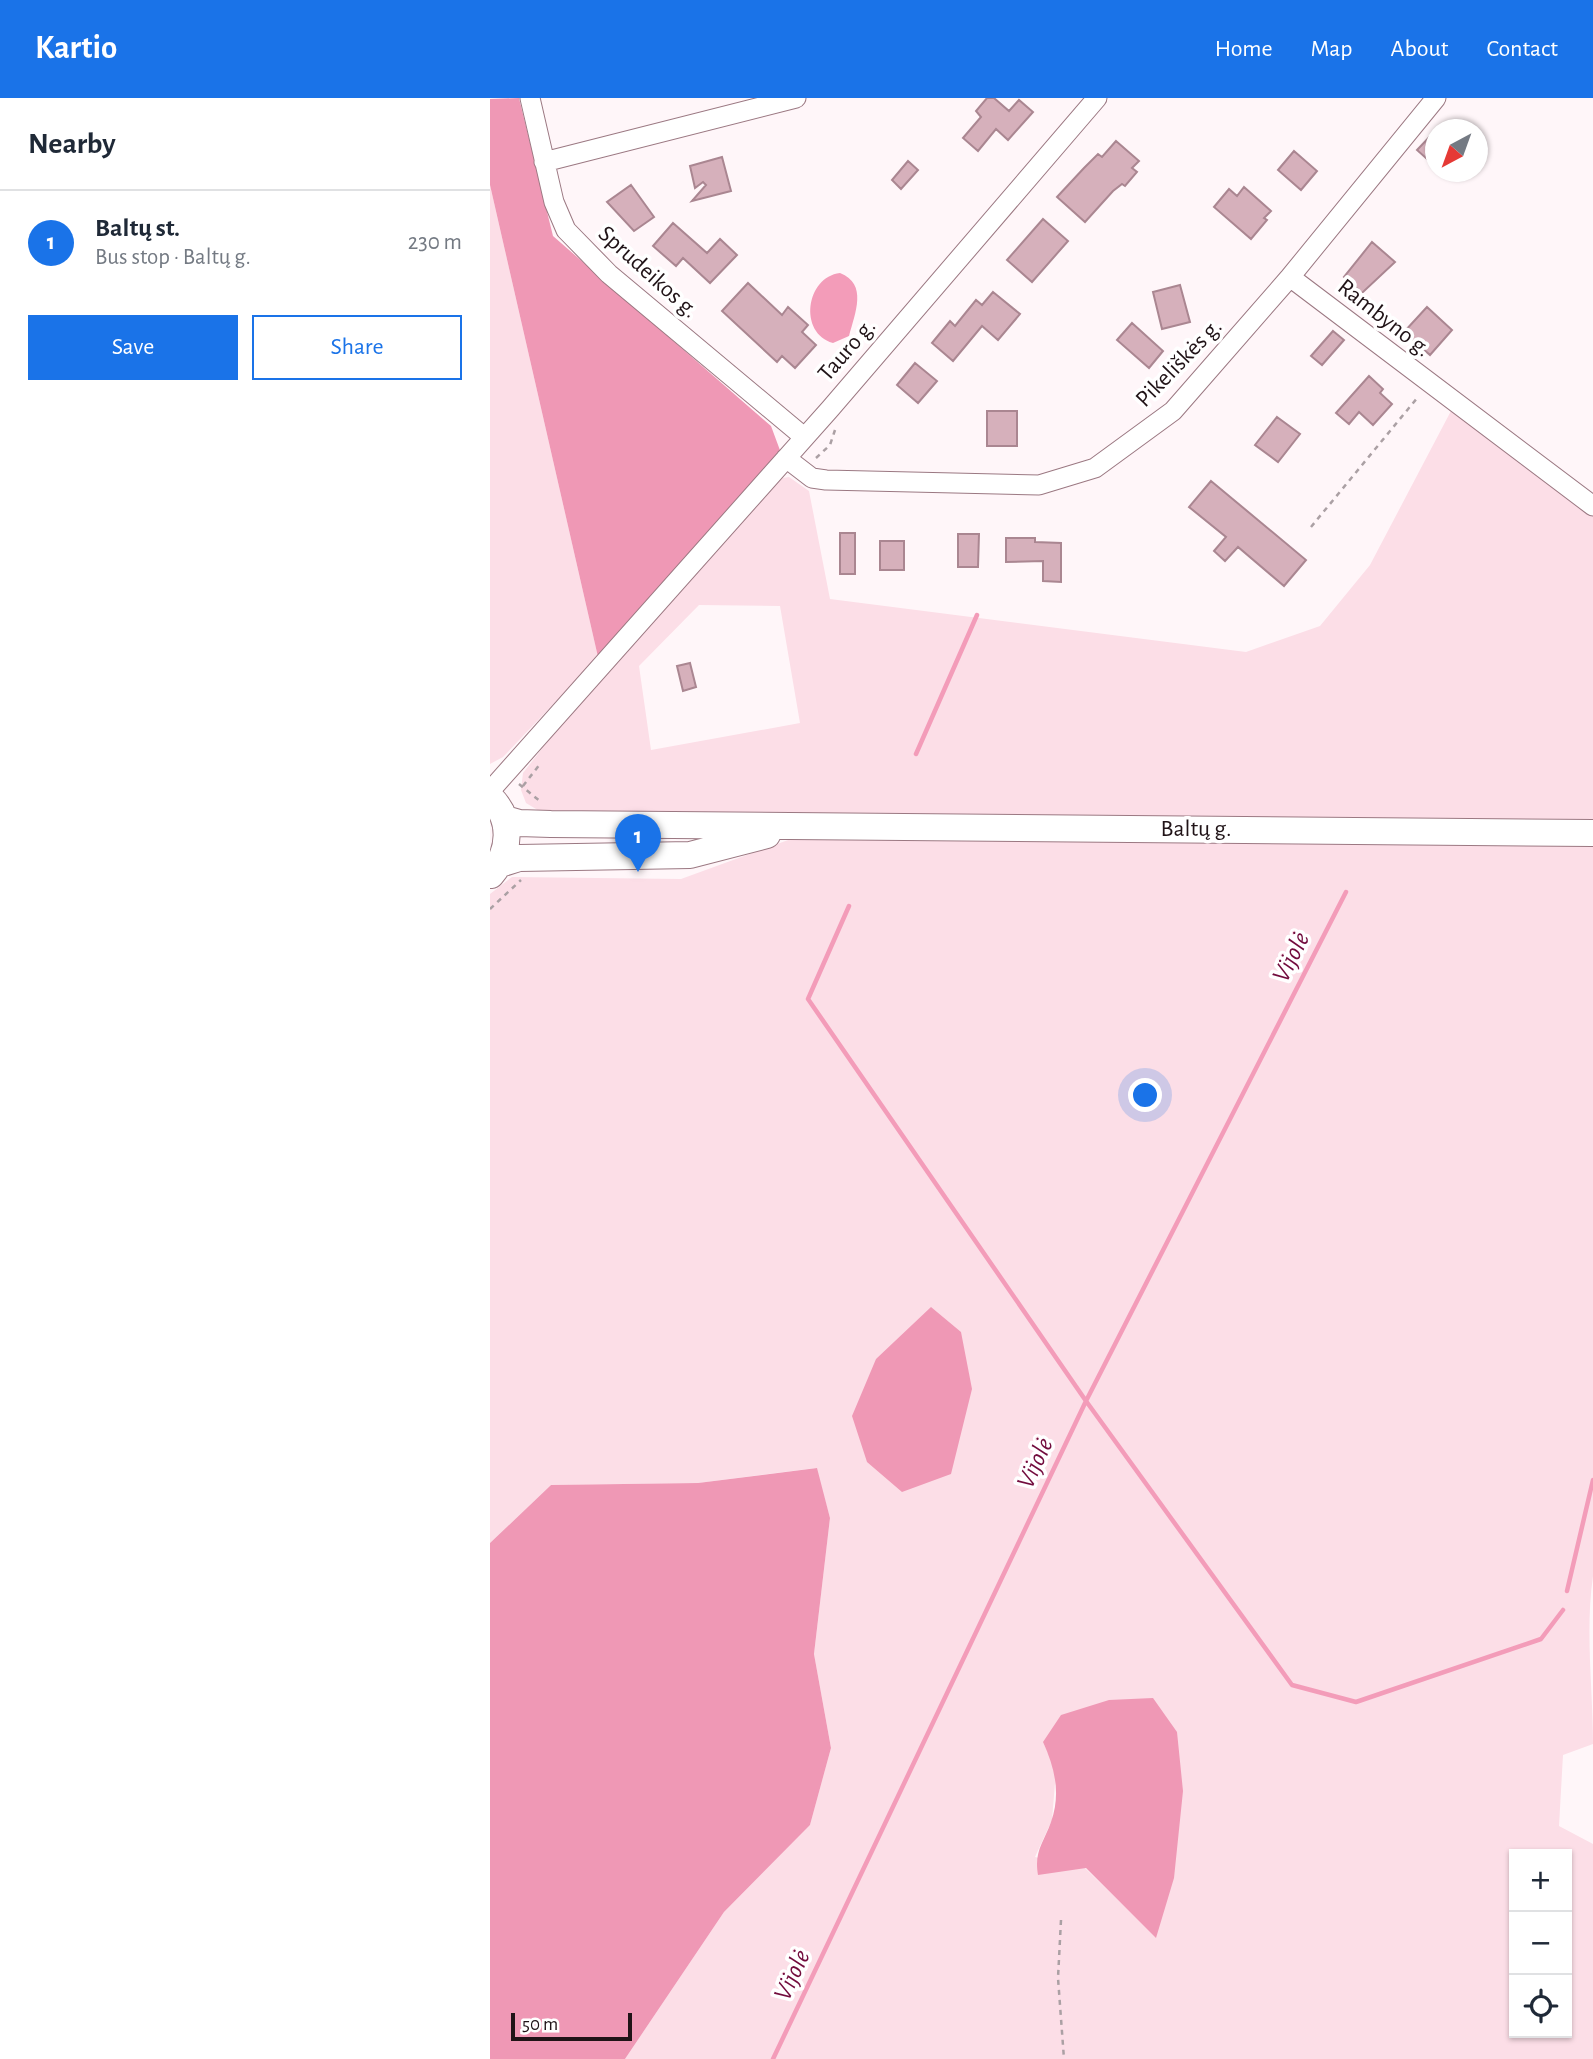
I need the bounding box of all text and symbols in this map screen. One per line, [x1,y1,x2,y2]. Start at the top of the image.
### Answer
text: Kartio [35,32,117,65]
text: Home [1215,37,1273,61]
text: Map [1311,37,1353,61]
text: About [1391,37,1448,61]
text: Contact [1486,37,1558,61]
north arrow [1425,119,1488,182]
text: Nearby [28,129,116,159]
text: Baltų st. [95,215,180,241]
street label: Sprudeikos g. [594,221,702,323]
text: 1 [47,231,55,254]
text: 230 m [408,231,462,254]
text: Bus stop · Baltų g. [95,246,251,269]
street label: Rambyno g. [1333,275,1435,361]
street label: Tauro g. [814,314,880,386]
street label: Pikeliškės g. [1131,314,1227,412]
button: Save [28,315,238,380]
button: Share [252,315,462,380]
pin: 1 [615,814,661,872]
street label: Baltų g. [1161,817,1231,841]
water label: Vijolė [1267,928,1315,986]
your location [1128,1078,1162,1112]
water label: Vijolė [1012,1434,1058,1492]
map controls [1509,1849,1572,2038]
button: + [1509,1849,1572,1912]
button: − [1509,1912,1572,1975]
water label: Vijolė [769,1946,815,2004]
button: locate [1509,1975,1572,2038]
scale bar [511,2010,632,2042]
text: 50 m [522,2015,558,2034]

